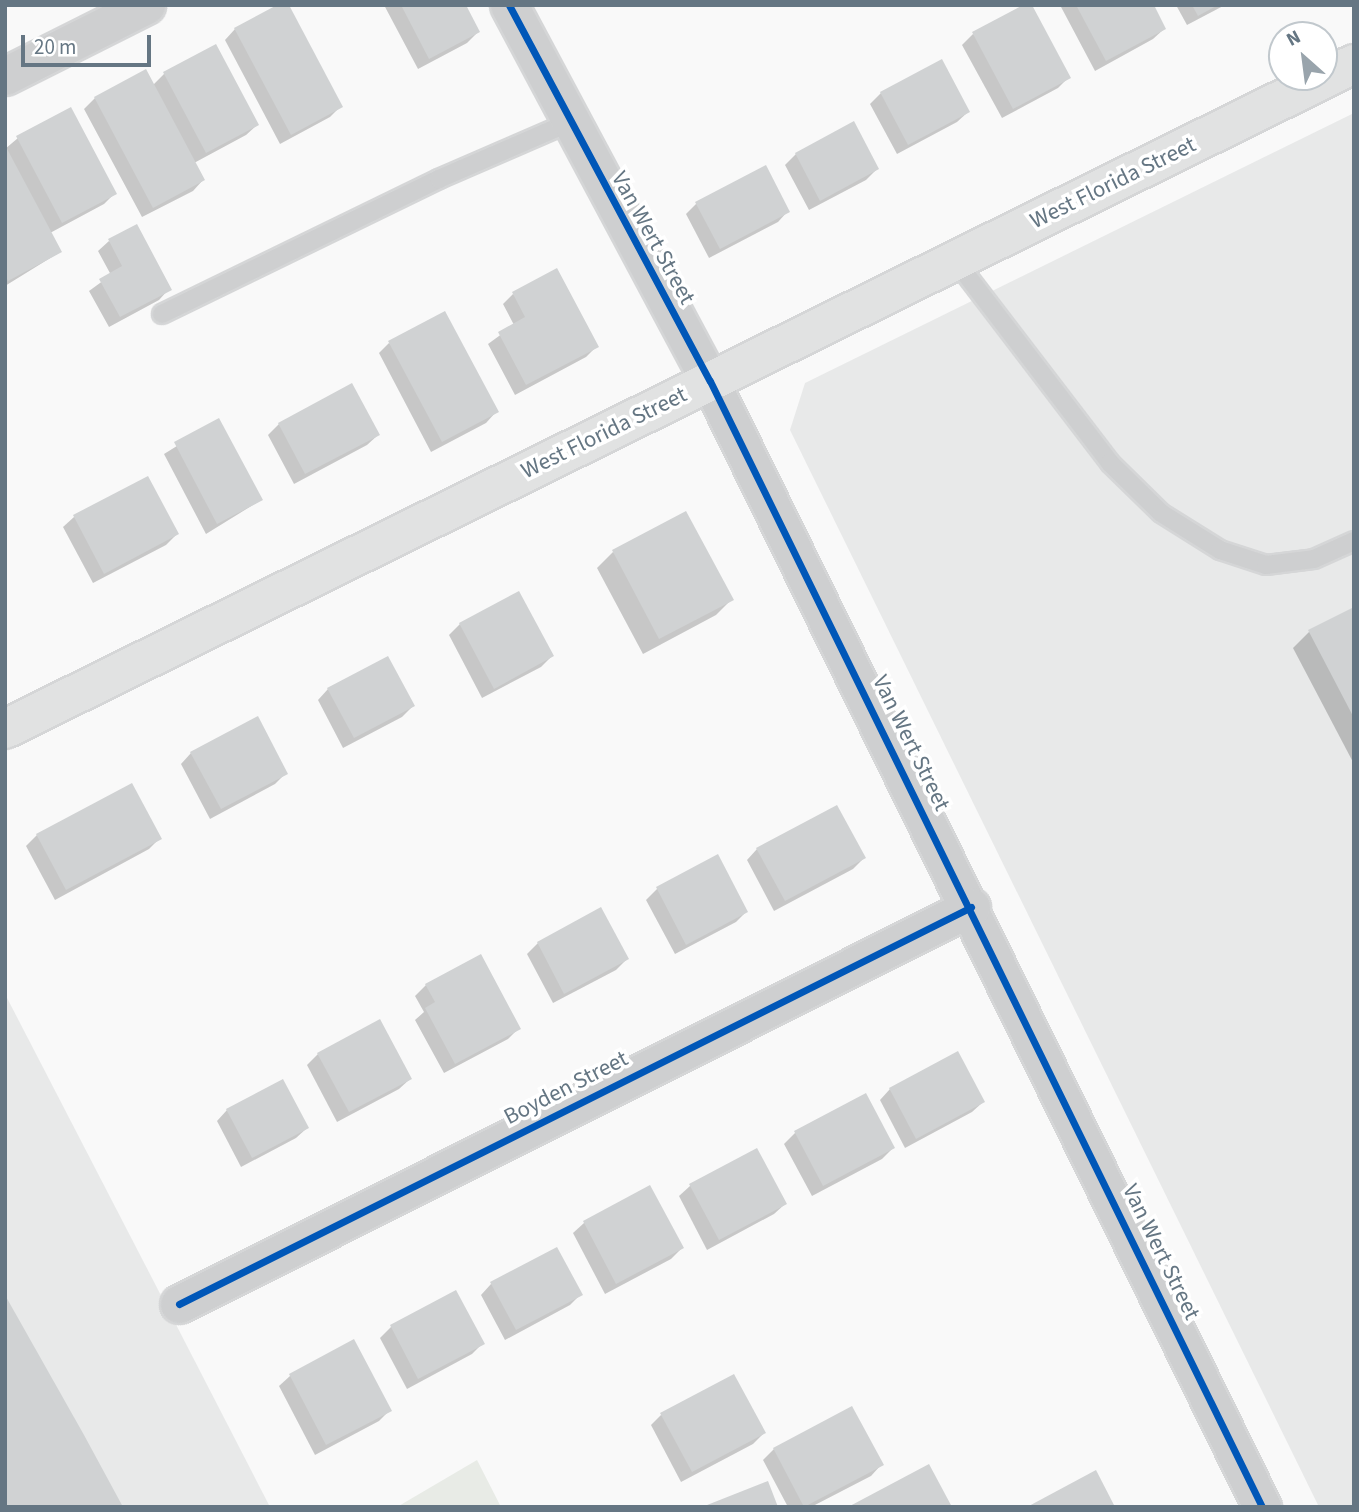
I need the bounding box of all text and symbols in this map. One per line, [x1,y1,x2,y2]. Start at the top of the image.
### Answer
scale bar [24,21,154,65]
north arrow [1268,21,1338,91]
text: N [1282,24,1306,54]
text: 20 m [34,32,76,62]
street label: West Florida Street [1026,131,1200,235]
street label: Van Wert Street [605,167,701,309]
street label: West Florida Street [517,381,691,485]
street label: Van Wert Street [866,671,956,815]
street label: Boyden Street [499,1045,633,1131]
street label: Van Wert Street [1116,1180,1206,1324]

